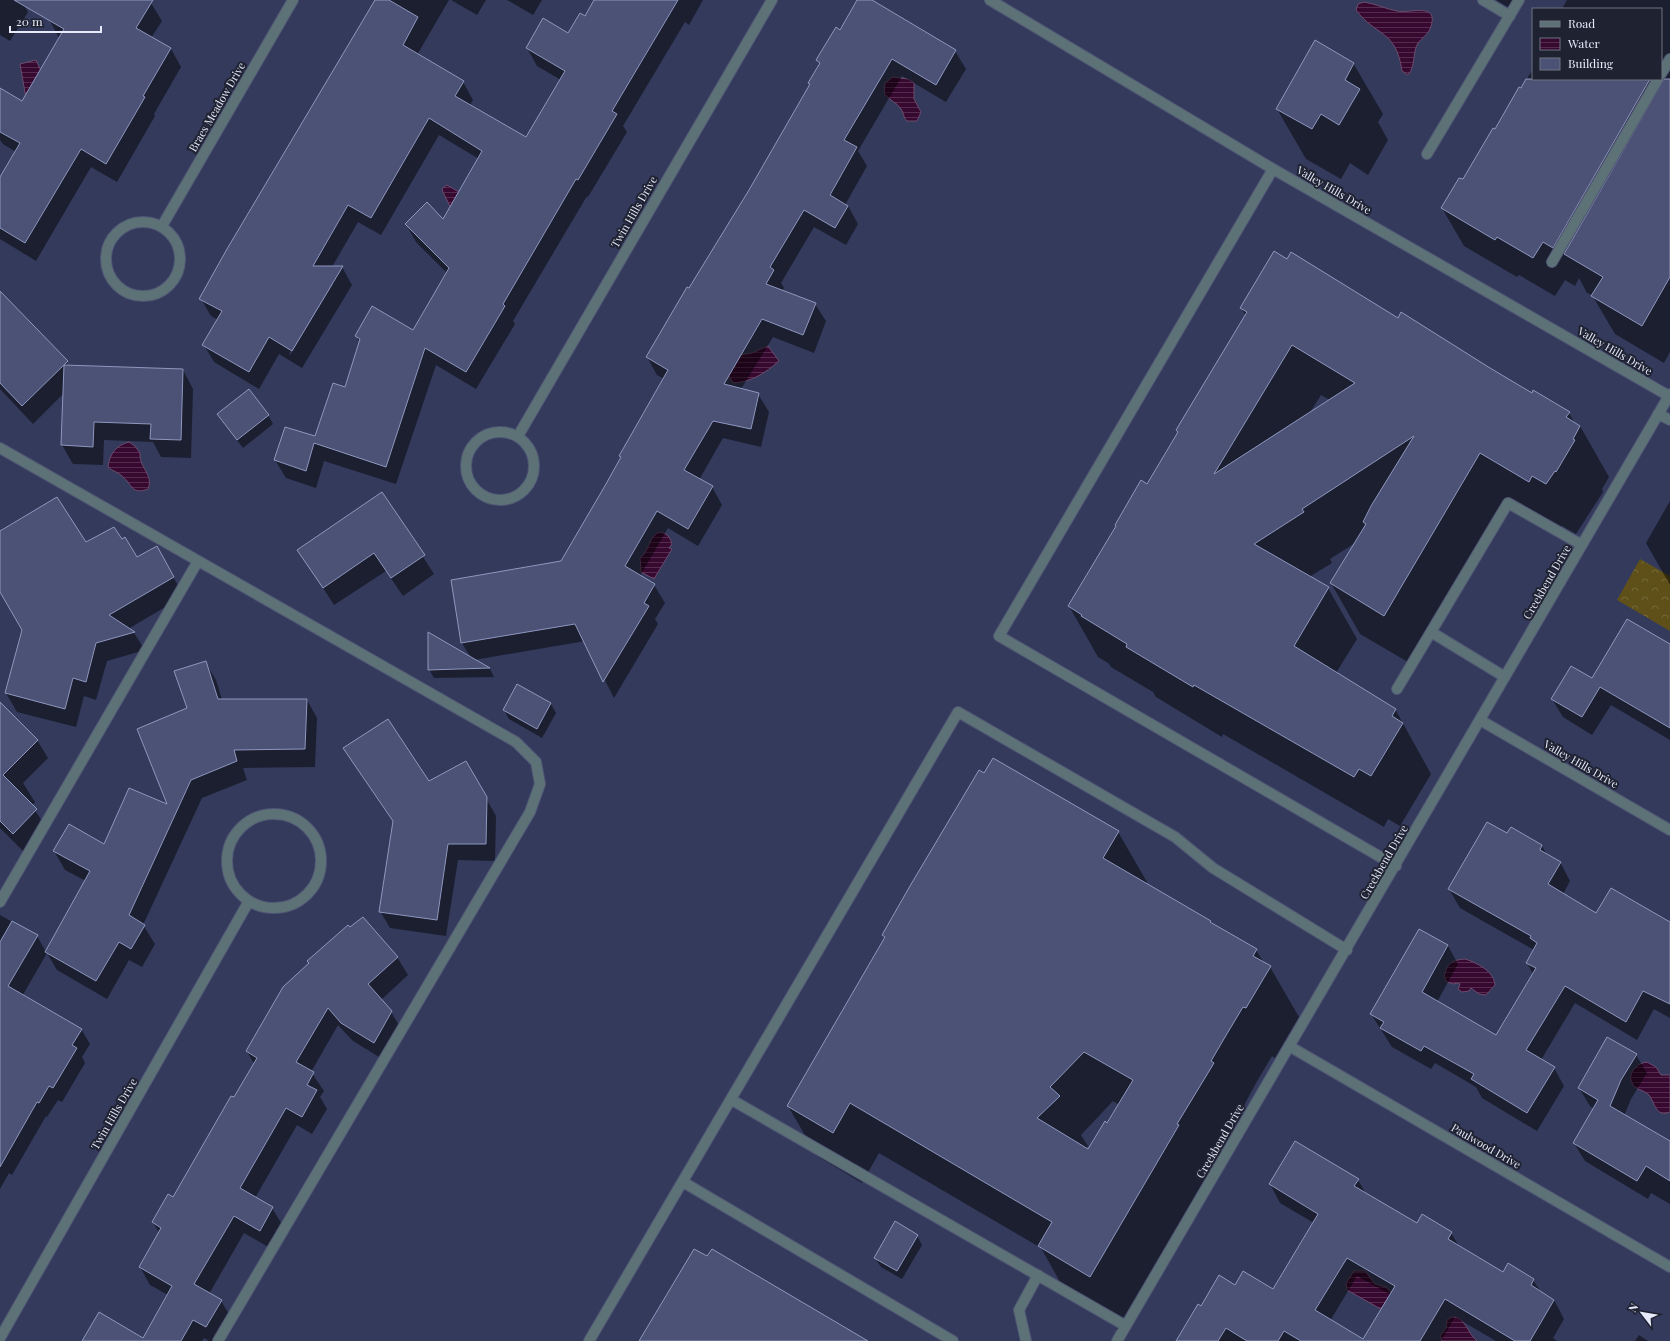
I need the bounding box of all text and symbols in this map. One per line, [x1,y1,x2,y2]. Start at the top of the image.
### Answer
scale bar [10,8,101,34]
legend [1532,8,1662,80]
text: 20 m [16,13,43,29]
text: Road [1568,15,1595,31]
text: Water [1567,35,1601,51]
text: Building [1568,55,1614,71]
street label: Braes Meadow Drive [185,59,249,154]
street label: Valley Hills Drive [1293,162,1375,217]
street label: Twin Hills Drive [607,173,660,250]
street label: Valley Hills Drive [1574,323,1656,378]
street label: Creekbend Drive [1519,541,1574,622]
street label: Valley Hills Drive [1540,736,1622,791]
street label: Creekbend Drive [1356,821,1411,902]
street label: Twin Hills Drive [87,1075,140,1152]
street label: Creekbend Drive [1192,1100,1247,1181]
street label: Paulwood Drive [1449,1120,1524,1172]
north arrow [1622,1293,1662,1333]
text: N [1625,1300,1642,1315]

